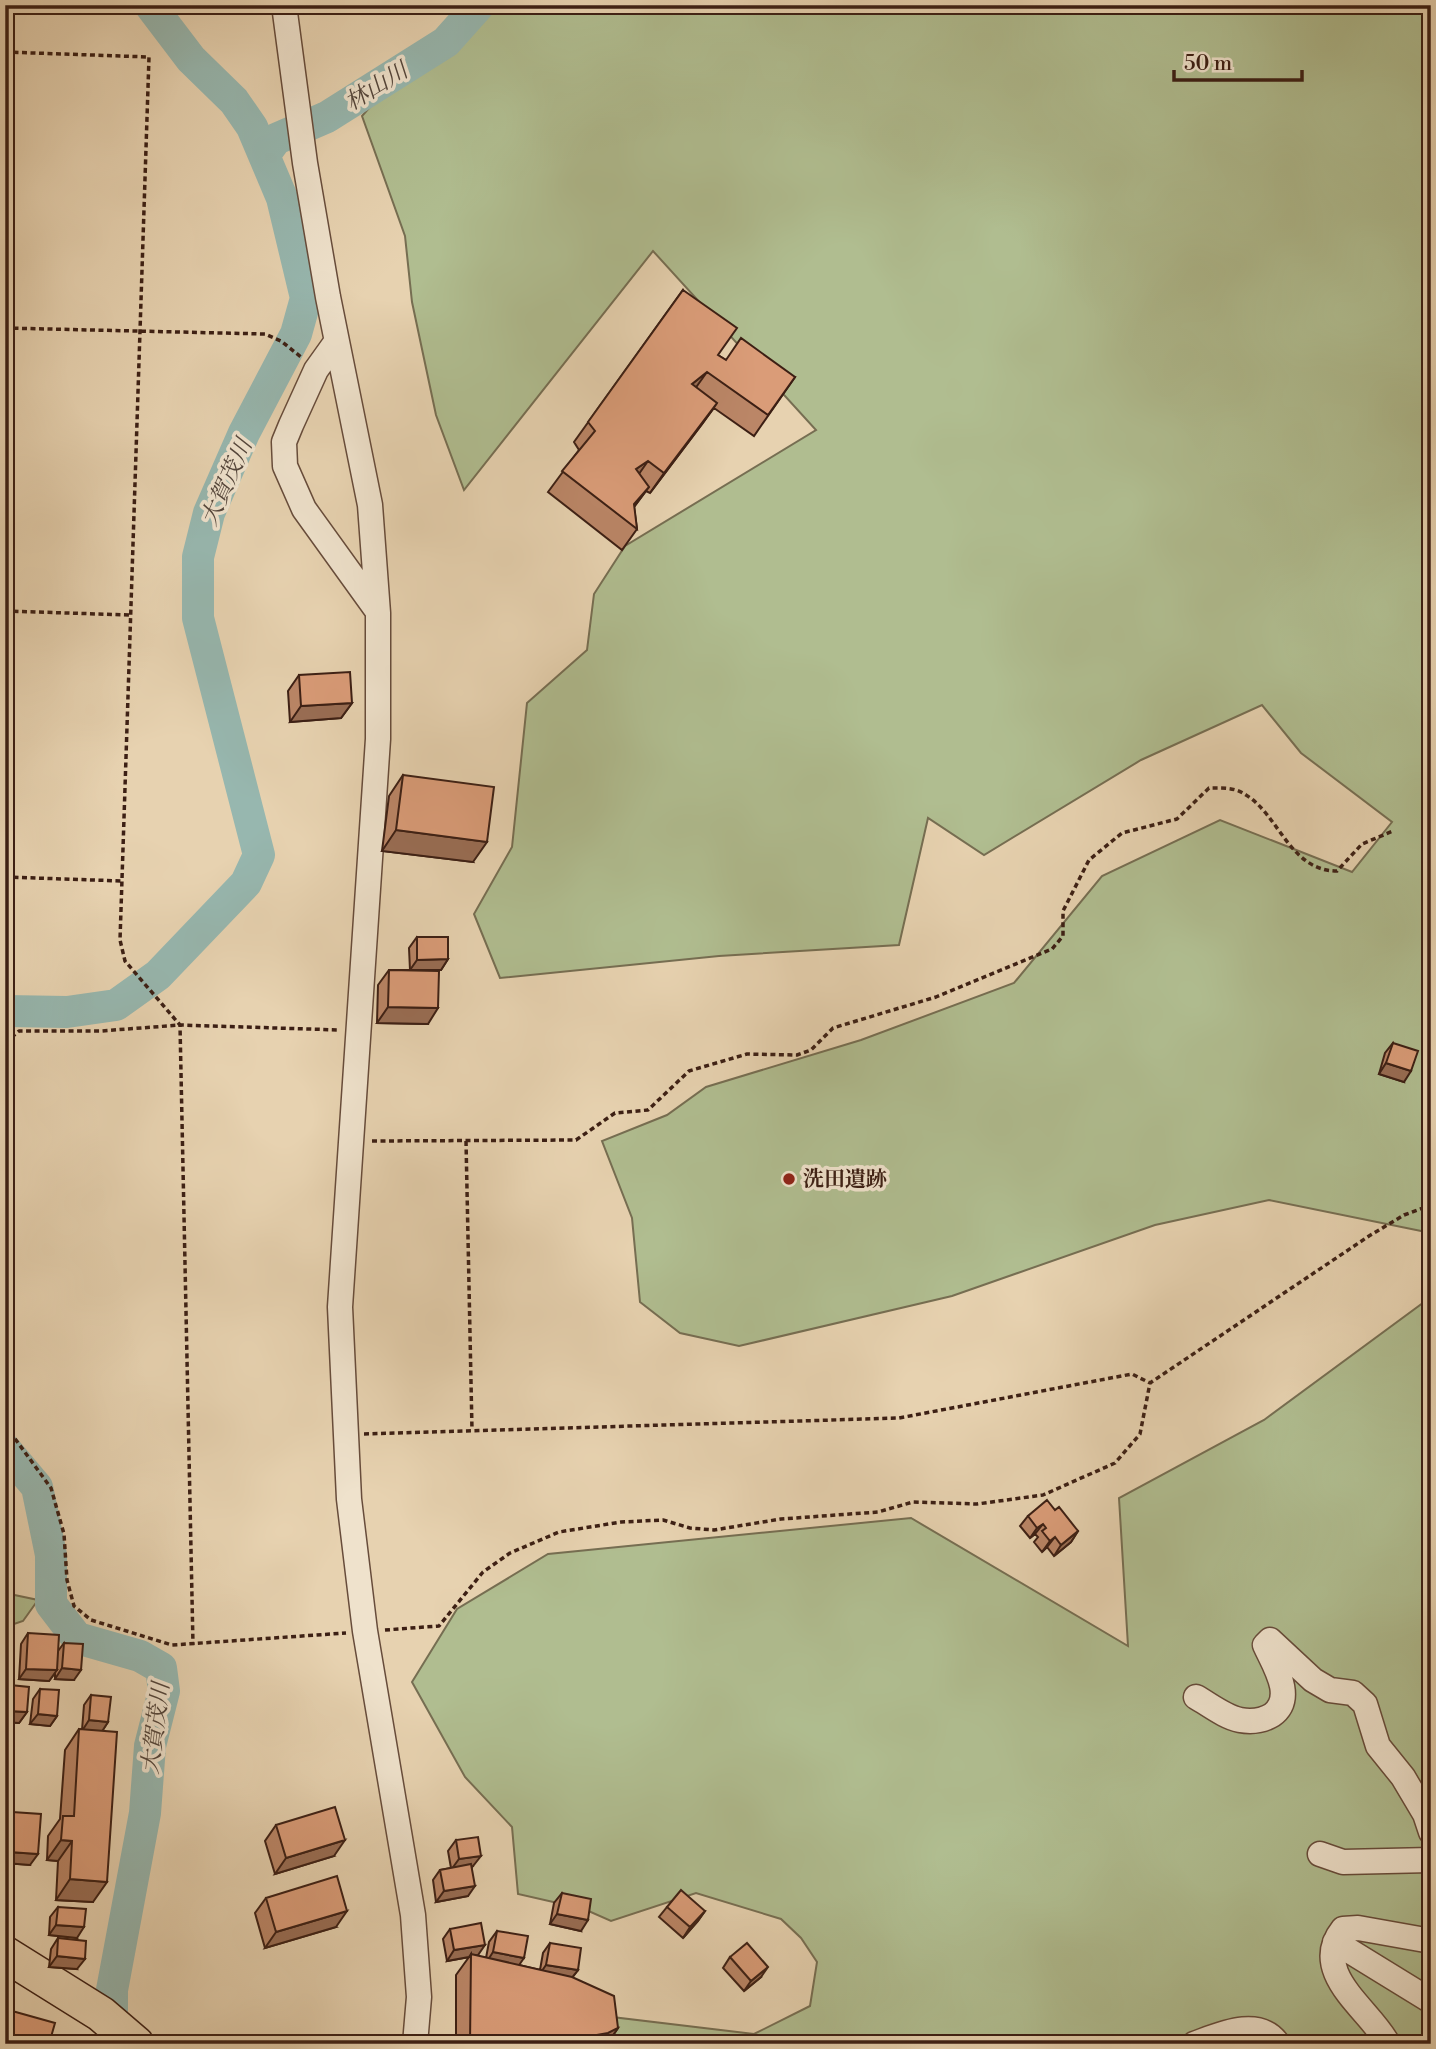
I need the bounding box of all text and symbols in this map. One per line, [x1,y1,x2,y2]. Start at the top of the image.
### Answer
scale bar [1174,38,1301,82]
text: 50 m [1184,51,1232,77]
water label: 林山川 [340,55,416,117]
water label: 大賀茂川 [195,432,260,530]
place label: 洗田遺跡 [803,1167,887,1193]
marker: 洗田遺跡 [781,1171,797,1187]
water label: 大賀茂川 [136,1678,176,1775]

